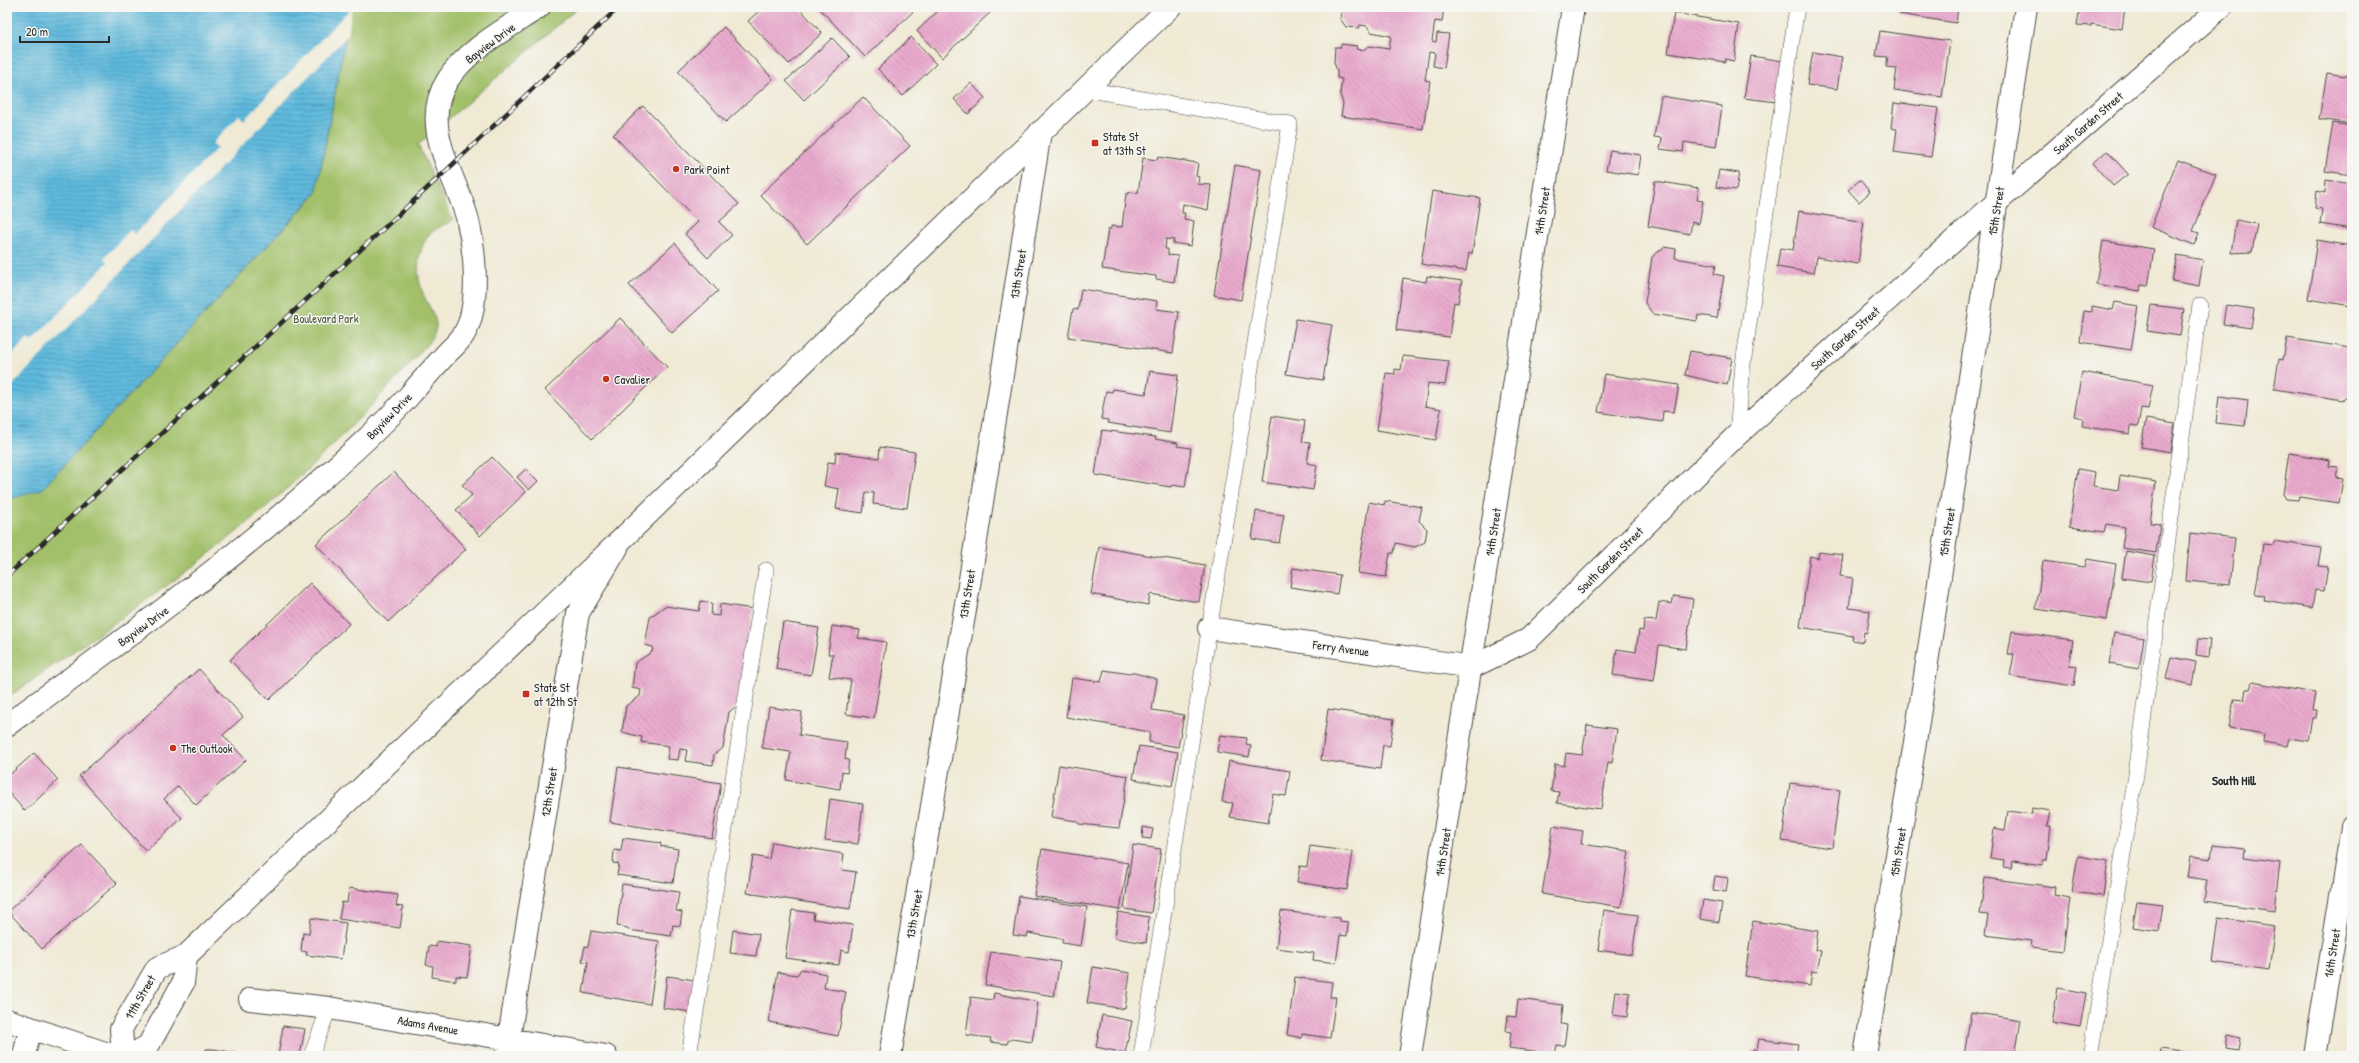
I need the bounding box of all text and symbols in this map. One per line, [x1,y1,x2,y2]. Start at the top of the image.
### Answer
scale bar [20,18,109,44]
street label: Bayview Drive [461,18,519,68]
text: 20 m [26,23,48,40]
street label: South Garden Street [2049,87,2127,158]
place label: State St at 13th St [1103,128,1147,159]
marker: State St at 13th St [1090,138,1100,148]
place label: Park Point [684,161,731,178]
marker: Park Point [671,164,681,174]
street label: 15th Street [1984,184,2008,237]
street label: 14th Street [1530,185,1554,236]
street label: 13th Street [1006,247,1030,300]
street label: South Garden Street [1807,302,1884,374]
park label: Boulevard Park [293,310,359,327]
place label: Cavalier [614,371,650,388]
marker: Cavalier [601,374,611,384]
street label: Bayview Drive [362,389,416,443]
street label: 15th Street [1935,505,1959,558]
street label: 14th Street [1481,506,1505,557]
street label: South Garden Street [1573,522,1648,597]
street label: 13th Street [955,567,979,620]
street label: Bayview Drive [114,602,172,650]
street label: Ferry Avenue [1311,635,1371,660]
place label: State St at 12th St [534,679,578,710]
marker: State St at 12th St [521,689,531,699]
place label: The Outlook [181,740,233,757]
marker: The Outlook [168,743,178,753]
street label: 12th Street [537,765,561,818]
district label: South Hill [2212,771,2256,789]
street label: 15th Street [1886,825,1910,878]
street label: 14th Street [1431,826,1455,877]
street label: 13th Street [901,887,927,940]
street label: 16th Street [2320,927,2344,979]
street label: 11th Street [120,971,160,1022]
street label: Adams Avenue [396,1011,460,1039]

